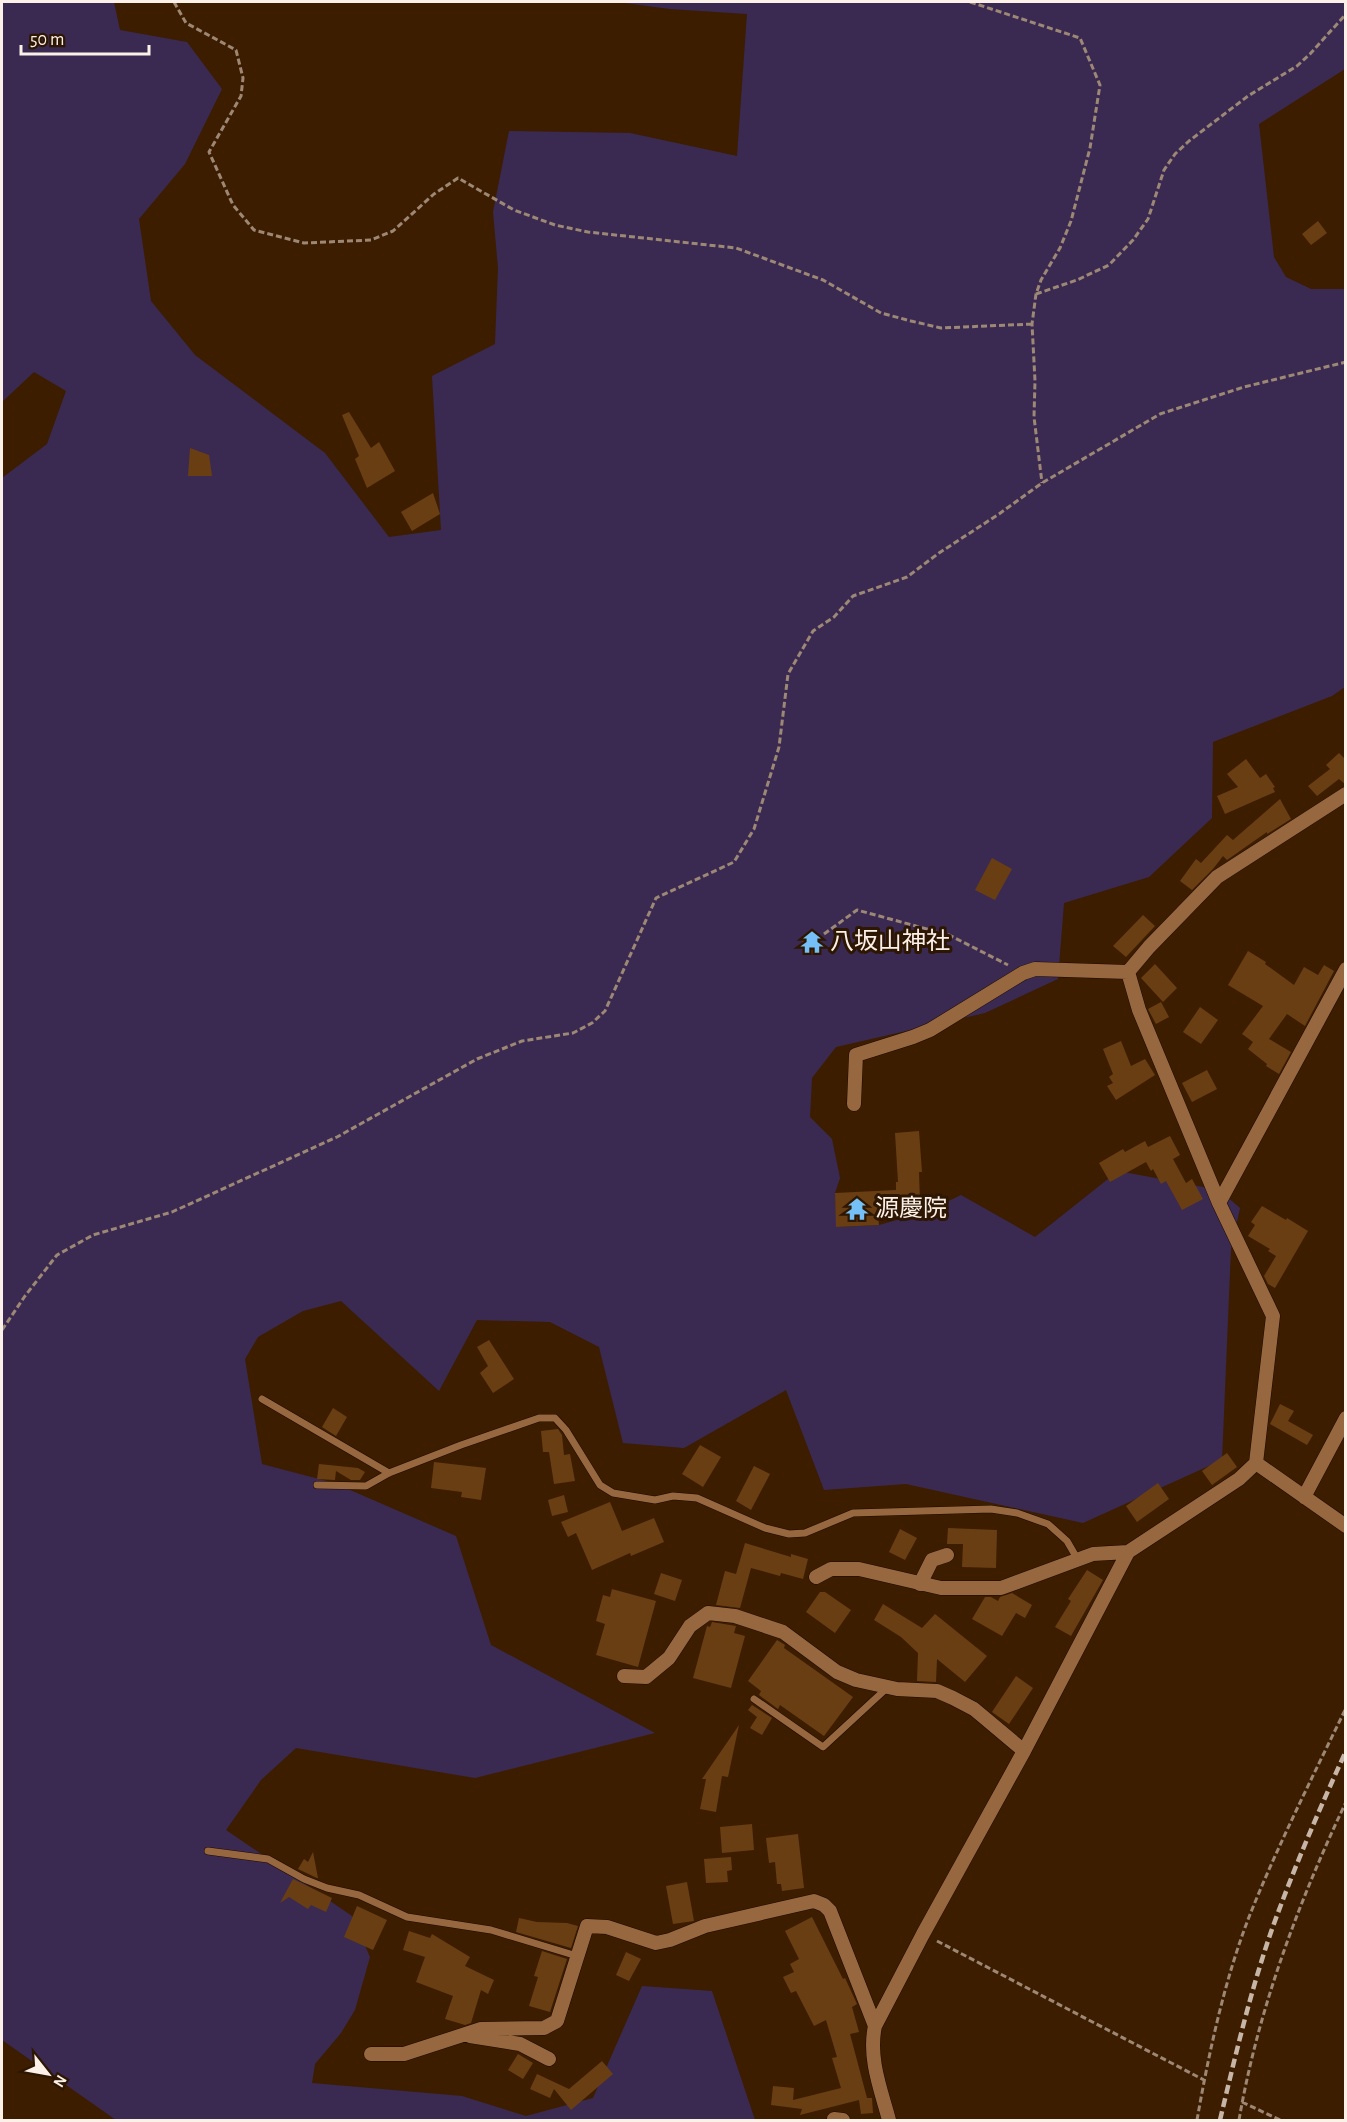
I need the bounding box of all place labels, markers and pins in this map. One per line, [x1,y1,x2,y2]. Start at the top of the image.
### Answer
place label: 八坂山神社 [830,928,950,954]
temple icon: 八坂山神社 [799,929,825,955]
place label: 源慶院 [875,1195,947,1221]
temple icon: 源慶院 [844,1196,870,1222]

